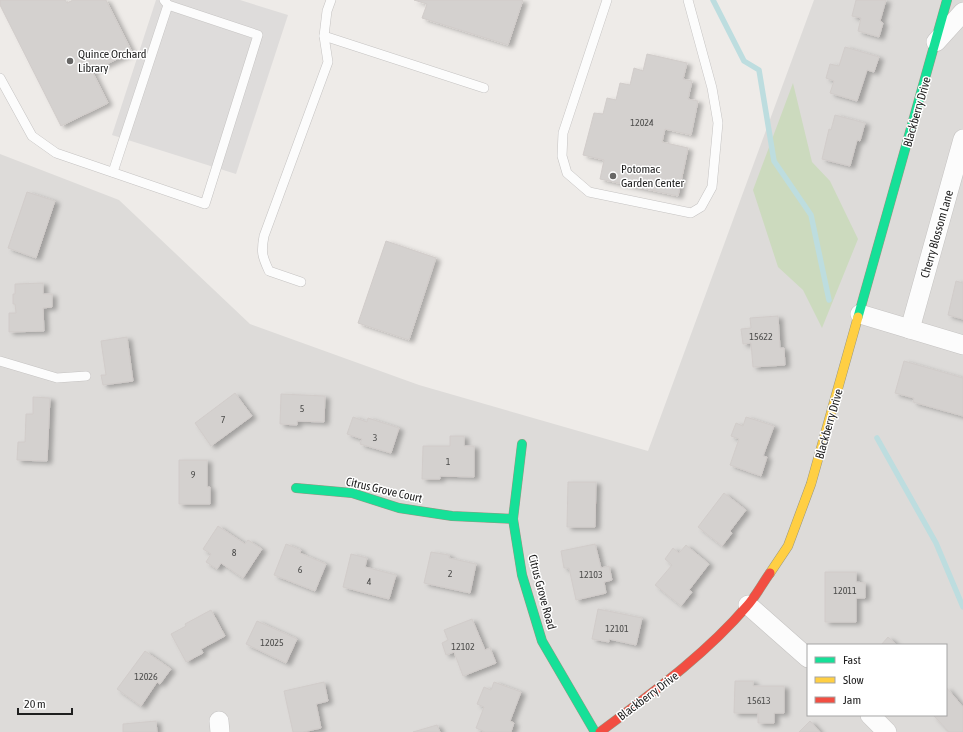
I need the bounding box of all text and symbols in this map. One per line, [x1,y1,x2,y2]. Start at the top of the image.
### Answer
place label: Quince Orchard Library [78,47,147,75]
marker: Quince Orchard Library [65,56,75,66]
street label: Blackberry Drive [900,75,934,149]
house number: 12024 [630,117,654,128]
place label: Potomac Garden Center [621,162,685,190]
marker: Potomac Garden Center [608,171,618,181]
street label: Cherry Blossom Lane [918,189,956,279]
house number: 15622 [749,331,773,342]
street label: Blackberry Drive [812,387,846,461]
house number: 5 [300,403,305,414]
house number: 7 [221,414,226,425]
house number: 3 [373,432,378,443]
house number: 1 [446,456,451,467]
house number: 9 [191,469,196,480]
street label: Citrus Grove Court [344,474,424,506]
house number: 8 [232,547,237,558]
street label: Citrus Grove Road [525,553,559,631]
house number: 6 [298,564,303,575]
house number: 2 [448,568,453,579]
house number: 12103 [579,569,603,580]
house number: 4 [367,576,372,587]
house number: 12011 [833,585,857,596]
house number: 12101 [605,623,629,634]
house number: 12025 [260,637,284,648]
house number: 12102 [451,641,475,652]
legend [807,644,947,716]
text: Fast [843,653,861,667]
street label: Blackberry Drive [615,669,681,723]
house number: 12026 [134,671,158,682]
text: Slow [843,673,864,687]
scale bar [18,690,72,716]
text: Jam [843,693,861,707]
house number: 15613 [747,695,771,706]
text: 20 m [24,697,46,711]

